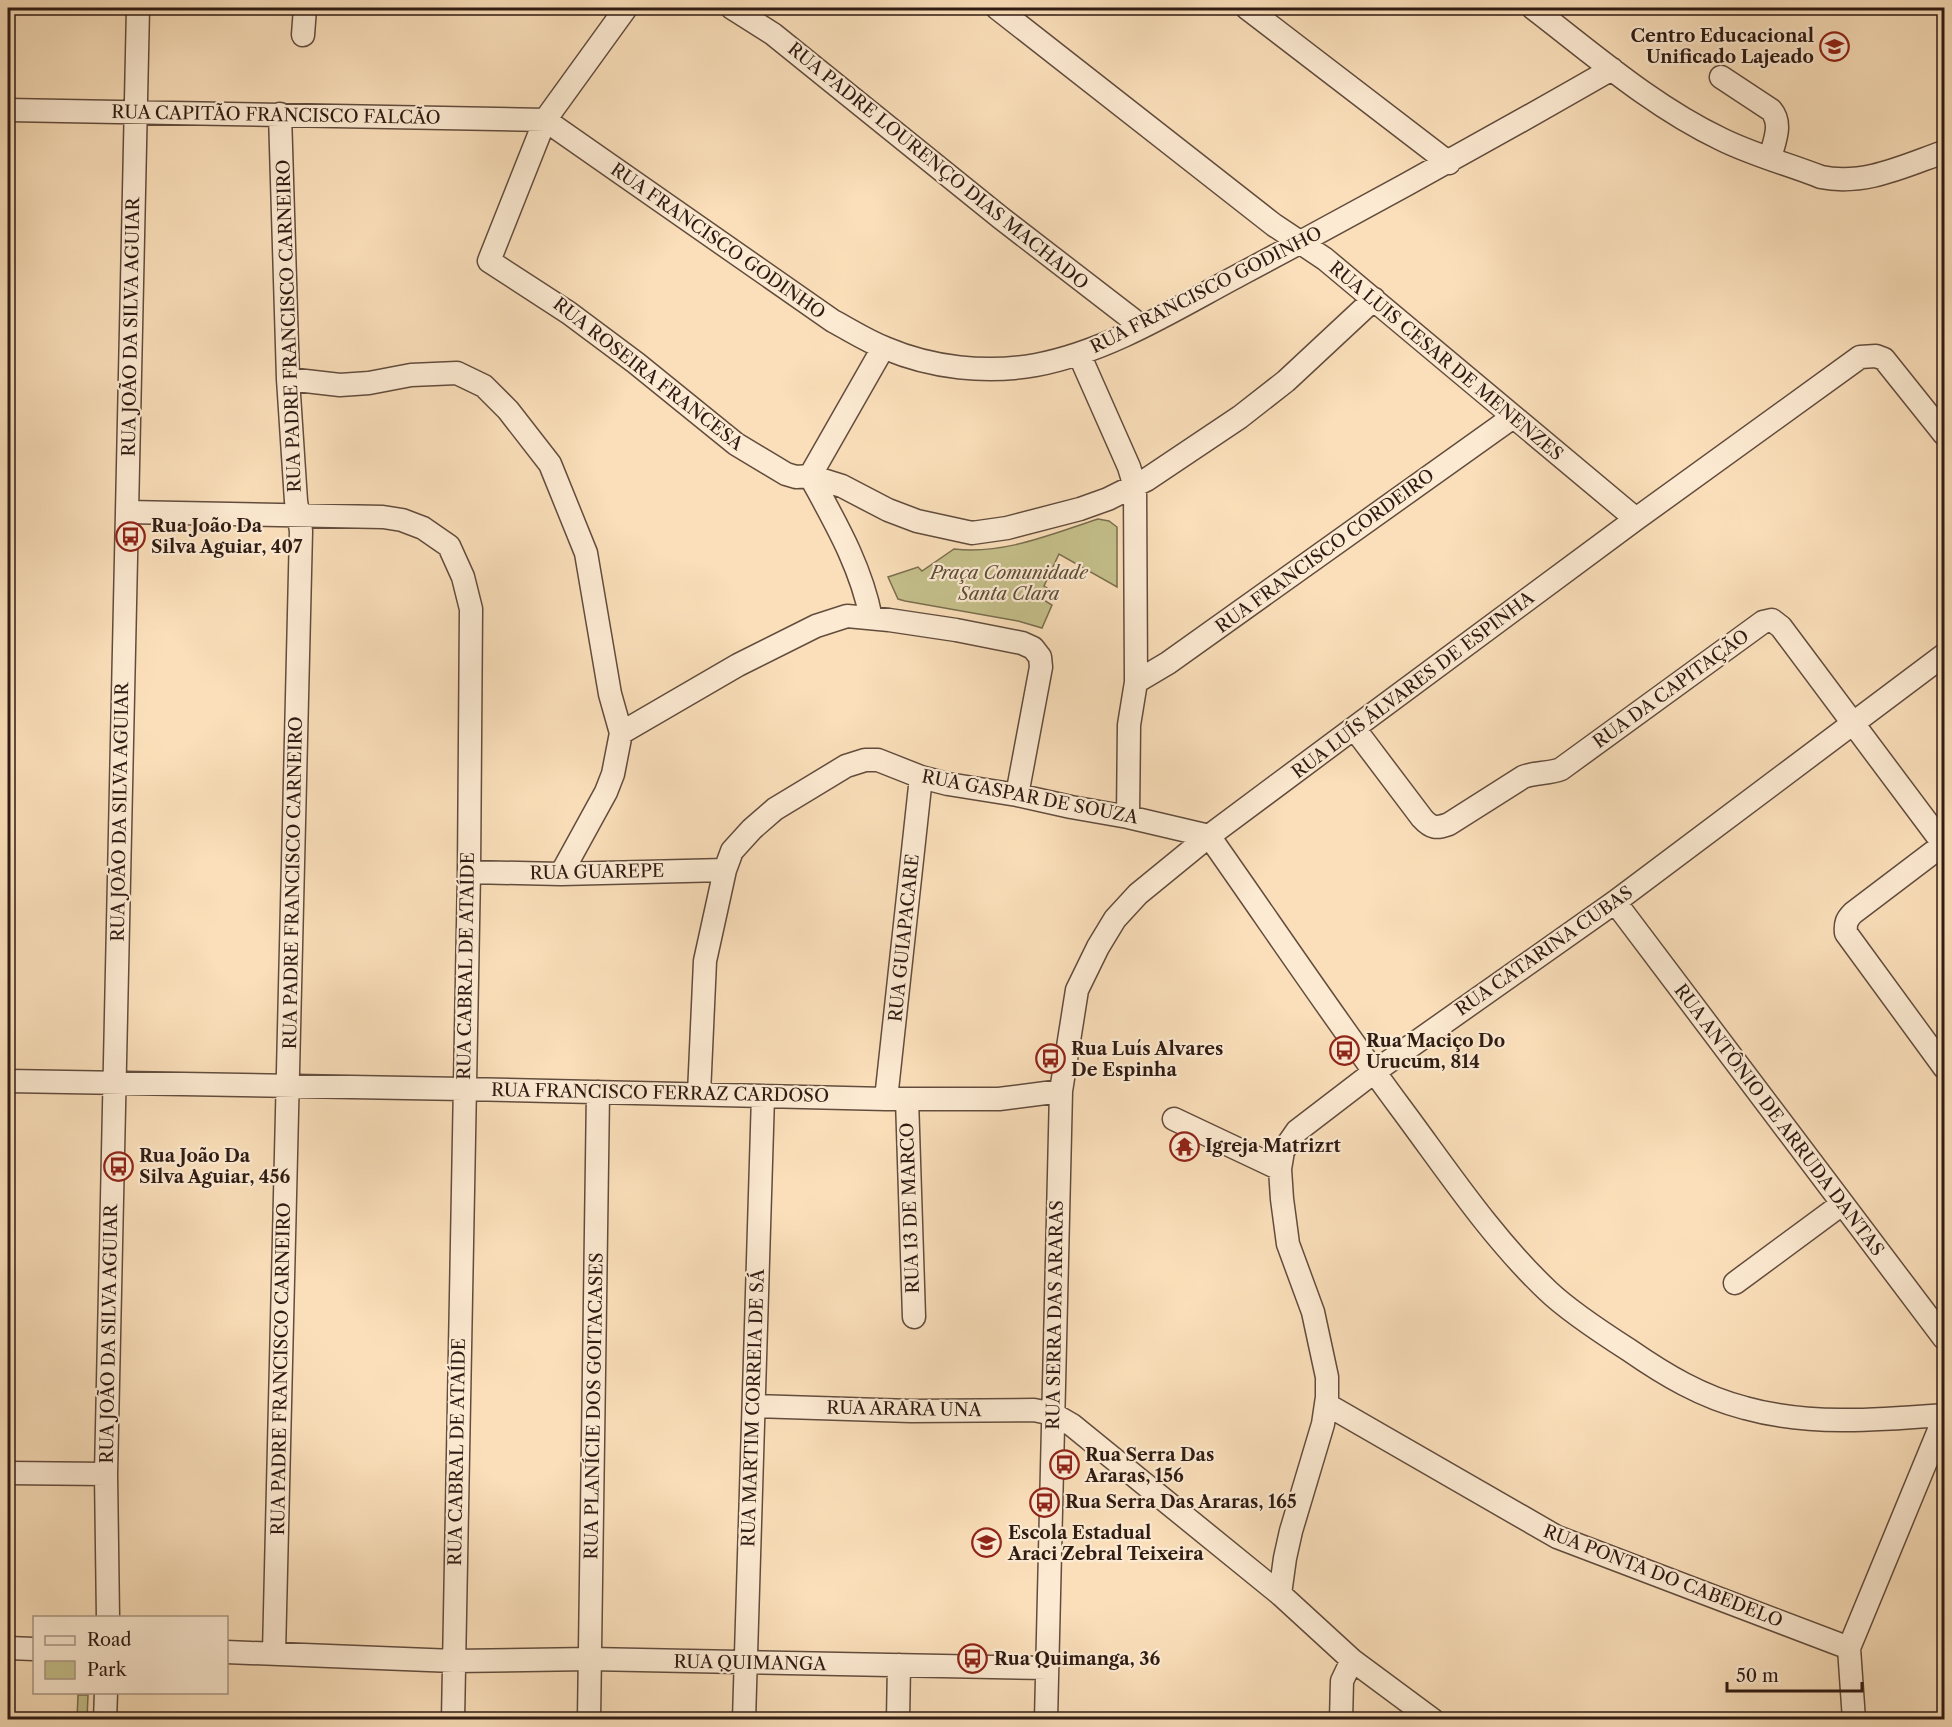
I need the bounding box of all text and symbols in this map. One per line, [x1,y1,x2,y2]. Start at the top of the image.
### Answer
place label: Centro Educacional Unificado Lajeado [1631,25,1814,68]
school or university icon: Centro Educacional Unificado Lajeado [1819,30,1851,62]
street label: RUA PADRE LOURENÇO DIAS MACHADO [783,38,1093,294]
street label: RUA CAPITÃO FRANCISCO FALCÃO [111,99,441,129]
street label: RUA FRANCISCO GODINHO [606,158,830,324]
street label: RUA PADRE FRANCISCO CARNEIRO [272,159,306,493]
street label: RUA JOÃO DA SILVA AGUIAR [116,196,144,457]
street label: RUA FRANCISCO GODINHO [1086,222,1326,358]
street label: RUA LUIS CESAR DE MENENZES [1325,257,1567,465]
street label: RUA ROSEIRA FRANCESA [549,293,748,455]
street label: RUA FRANCISCO CORDEIRO [1211,464,1439,638]
place label: Rua João Da Silva Aguiar, 407 [151,515,303,558]
bus stop icon: Rua João Da Silva Aguiar, 407 [114,520,146,552]
park label: Praça Comunidade Santa Clara [928,562,1089,605]
street label: RUA LUÍS ÁLVARES DE ESPINHA [1287,585,1539,783]
street label: RUA DA CAPITAÇÃO [1588,623,1753,753]
street label: RUA JOÃO DA SILVA AGUIAR [105,681,133,942]
street label: RUA PADRE FRANCISCO CARNEIRO [279,716,307,1050]
street label: RUA GASPAR DE SOUZA [920,765,1141,829]
street label: RUA CABRAL DE ATAÍDE [452,852,479,1080]
street label: RUA GUIAPACARE [884,853,924,1023]
street label: RUA GUAREPE [530,860,664,884]
street label: RUA CATARINA CUBAS [1451,881,1637,1021]
street label: RUA ANTÔNIO DE ARRUDA DANTAS [1669,979,1889,1260]
place label: Rua Maciço Do Urucum, 814 [1366,1030,1505,1073]
bus stop icon: Rua Maciço Do Urucum, 814 [1329,1035,1361,1067]
place label: Rua Luís Alvares De Espinha [1071,1038,1223,1081]
bus stop icon: Rua Luís Alvares De Espinha [1034,1043,1066,1075]
street label: RUA FRANCISCO FERRAZ CARDOSO [491,1079,829,1107]
street label: RUA 13 DE MARCO [896,1122,924,1294]
temple icon: Igreja Matrizrt [1168,1130,1200,1162]
place label: Igreja Matrizrt [1205,1135,1341,1157]
place label: Rua João Da Silva Aguiar, 456 [139,1145,290,1188]
bus stop icon: Rua João Da Silva Aguiar, 456 [102,1150,134,1182]
street label: RUA SERRA DAS ARARAS [1042,1200,1068,1430]
street label: RUA PADRE FRANCISCO CARNEIRO [267,1202,295,1536]
street label: RUA JOÃO DA SILVA AGUIAR [94,1203,122,1464]
street label: RUA PLANÍCIE DOS GOITACASES [579,1252,608,1560]
street label: RUA MARTIM CORREIA DE SÁ [736,1268,769,1547]
street label: RUA CABRAL DE ATAÍDE [443,1338,470,1566]
street label: RUA ARARA UNA [826,1397,983,1421]
place label: Rua Serra Das Araras, 156 [1084,1444,1214,1487]
bus stop icon: Rua Serra Das Araras, 156 [1048,1449,1080,1481]
bus stop icon: Rua Serra Das Araras, 165 [1028,1486,1060,1518]
place label: Rua Serra Das Araras, 165 [1065,1491,1297,1513]
street label: RUA PONTA DO CABEDELO [1540,1520,1786,1632]
place label: Escola Estadual Araci Zebral Teixeira [1007,1522,1204,1565]
school or university icon: Escola Estadual Araci Zebral Teixeira [971,1527,1003,1559]
legend [33,1616,228,1694]
text: Road [87,1629,132,1651]
bus stop icon: Rua Quimanga, 36 [957,1643,989,1675]
place label: Rua Quimanga, 36 [994,1648,1160,1670]
street label: RUA QUIMANGA [673,1651,827,1675]
scale bar [1727,1655,1862,1693]
text: Park [87,1659,128,1681]
text: 50 m [1736,1665,1779,1687]

